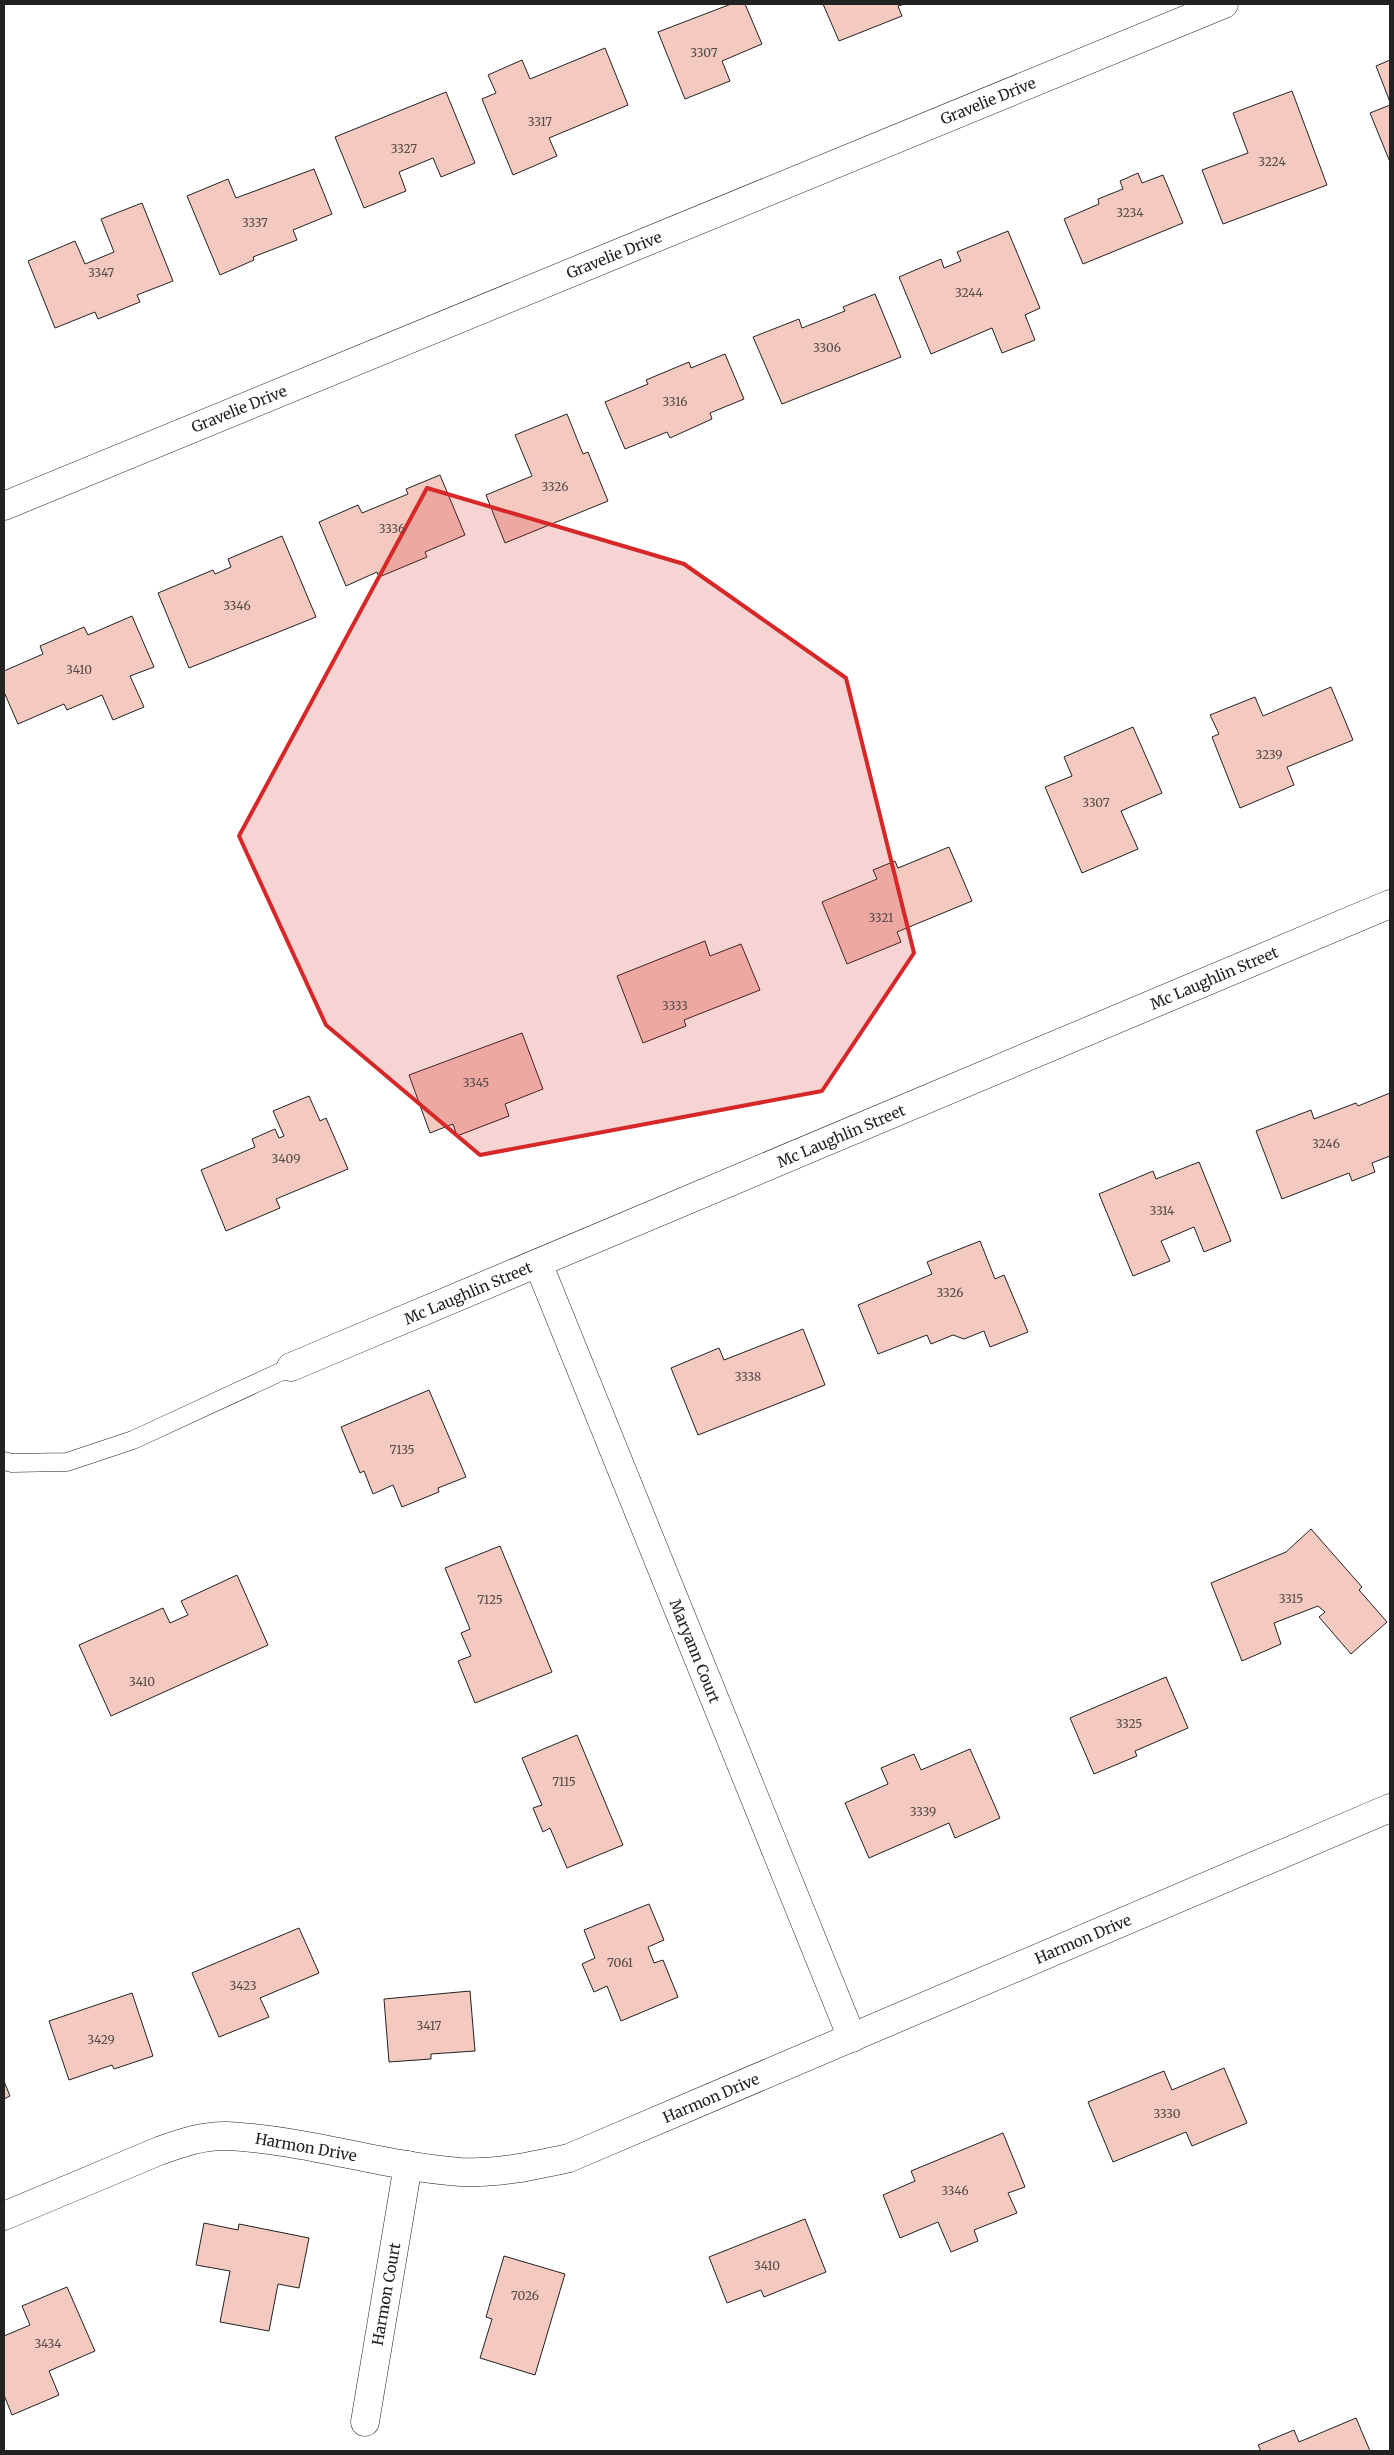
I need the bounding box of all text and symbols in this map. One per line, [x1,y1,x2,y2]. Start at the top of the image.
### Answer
house number: 3307 [690,45,718,60]
street label: Gravelie Drive [938,73,1039,129]
house number: 3317 [528,114,552,129]
house number: 3327 [391,141,417,156]
house number: 3224 [1258,154,1286,169]
house number: 3234 [1116,205,1144,220]
house number: 3337 [242,215,268,230]
street label: Gravelie Drive [564,227,665,283]
house number: 3347 [88,265,114,280]
house number: 3244 [955,285,984,300]
house number: 3306 [813,340,841,355]
street label: Gravelie Drive [189,381,290,437]
house number: 3316 [663,394,687,409]
house number: 3326 [542,479,568,494]
house number: 3336 [379,521,405,536]
house number: 3346 [223,598,251,613]
house number: 3410 [66,662,92,677]
house number: 3239 [1256,747,1282,762]
house number: 3307 [1082,795,1110,810]
house number: 3321 [869,910,894,925]
street label: Mc Laughlin Street [1147,942,1281,1014]
house number: 3333 [662,998,688,1013]
house number: 3345 [463,1075,489,1090]
street label: Mc Laughlin Street [774,1100,908,1172]
house number: 3246 [1312,1136,1340,1151]
house number: 3409 [272,1151,300,1166]
house number: 3314 [1150,1203,1175,1218]
street label: Mc Laughlin Street [401,1257,535,1329]
house number: 3326 [937,1285,963,1300]
house number: 3338 [735,1369,761,1384]
house number: 7135 [390,1442,414,1457]
house number: 3315 [1279,1591,1303,1606]
house number: 7125 [477,1592,503,1607]
street label: Maryann Court [666,1596,725,1706]
house number: 3410 [129,1674,155,1689]
house number: 3325 [1116,1716,1142,1731]
house number: 7115 [552,1774,576,1789]
house number: 3339 [910,1804,936,1819]
street label: Harmon Drive [1032,1910,1134,1968]
house number: 7061 [607,1955,634,1970]
house number: 3423 [229,1978,257,1993]
house number: 3417 [417,2018,442,2033]
house number: 3429 [87,2032,115,2047]
street label: Harmon Drive [660,2069,762,2127]
house number: 3330 [1153,2106,1181,2121]
street label: Harmon Drive [254,2129,358,2165]
house number: 3346 [941,2183,969,2198]
street label: Harmon Court [368,2241,404,2347]
house number: 3410 [754,2258,780,2273]
house number: 7026 [511,2288,539,2303]
house number: 3434 [34,2336,62,2351]

